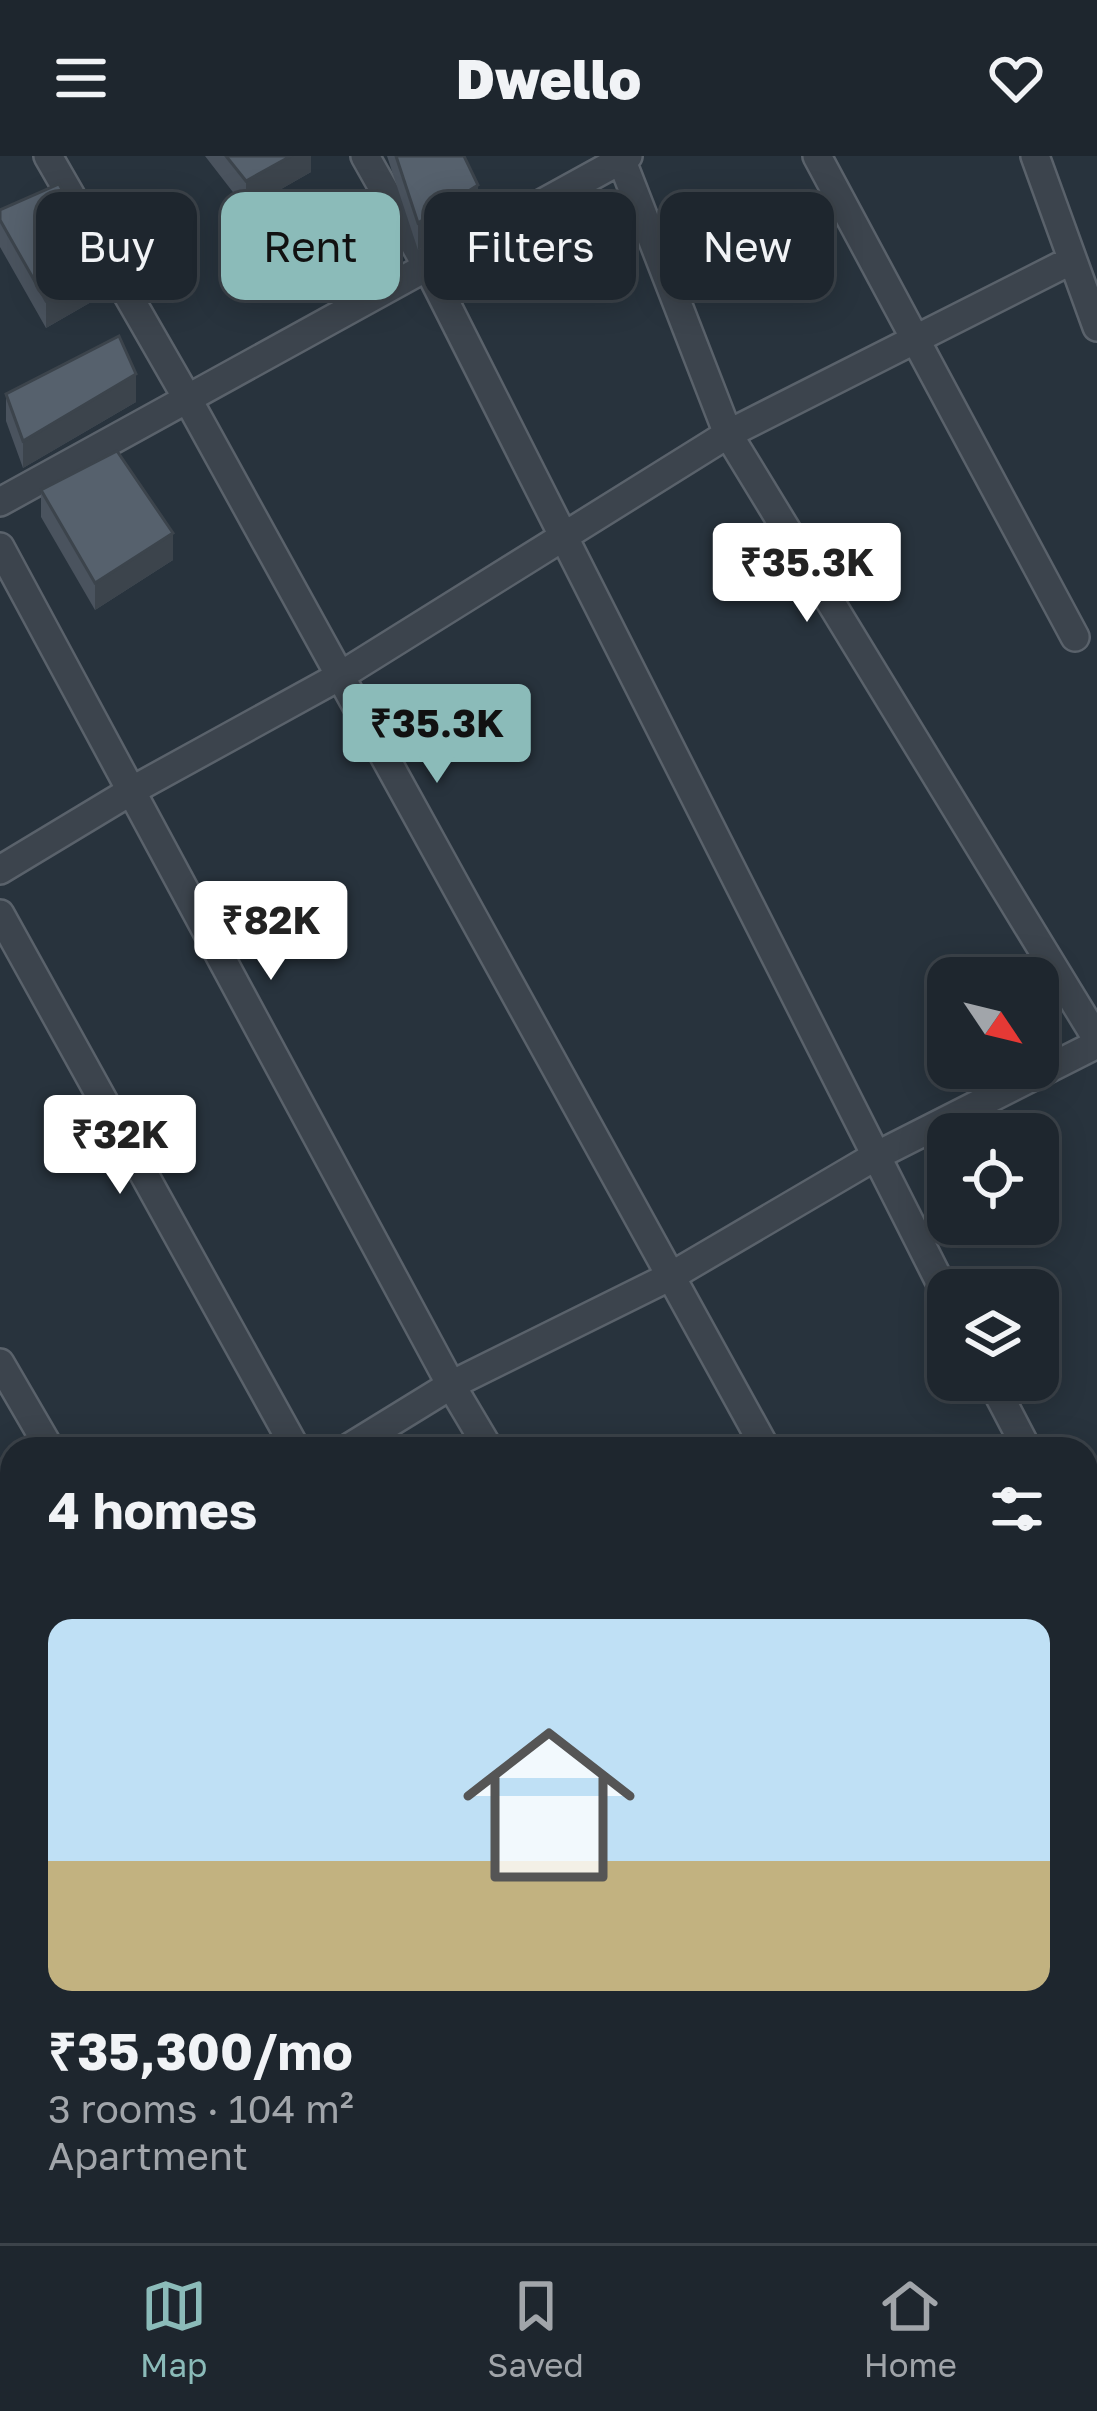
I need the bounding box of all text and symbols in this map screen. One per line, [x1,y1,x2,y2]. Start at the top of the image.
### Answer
icon: menu [48,45,114,111]
icon: heart [983,45,1049,111]
text: Dwello [456,46,641,111]
chip: Buy [36,192,197,300]
chip: Rent [221,192,400,300]
chip: Filters [424,192,636,300]
chip: New [660,192,834,300]
pin: ₹35.3K [709,523,905,625]
text: ₹35.3K [740,538,874,585]
pin: ₹35.3K [339,684,535,786]
text: ₹35.3K [370,699,504,746]
pin: ₹82K [200,881,342,983]
text: ₹82K [221,896,321,943]
north arrow [927,957,1059,1089]
map controls [927,957,1059,1401]
pin: ₹32K [49,1095,191,1197]
text: ₹32K [71,1110,169,1157]
button: locate [927,1113,1059,1245]
button: layers [927,1269,1059,1401]
icon: filters [984,1476,1050,1542]
text: 4 homes [48,1479,257,1540]
icon: home [441,1697,657,1913]
text: ₹35,300/mo [48,2020,353,2081]
text: 3 rooms · 104 m² [48,2085,354,2132]
text: Apartment [48,2132,248,2179]
tab: Map [140,2273,207,2384]
tab: Saved [487,2273,584,2384]
tab: Home [864,2273,957,2384]

